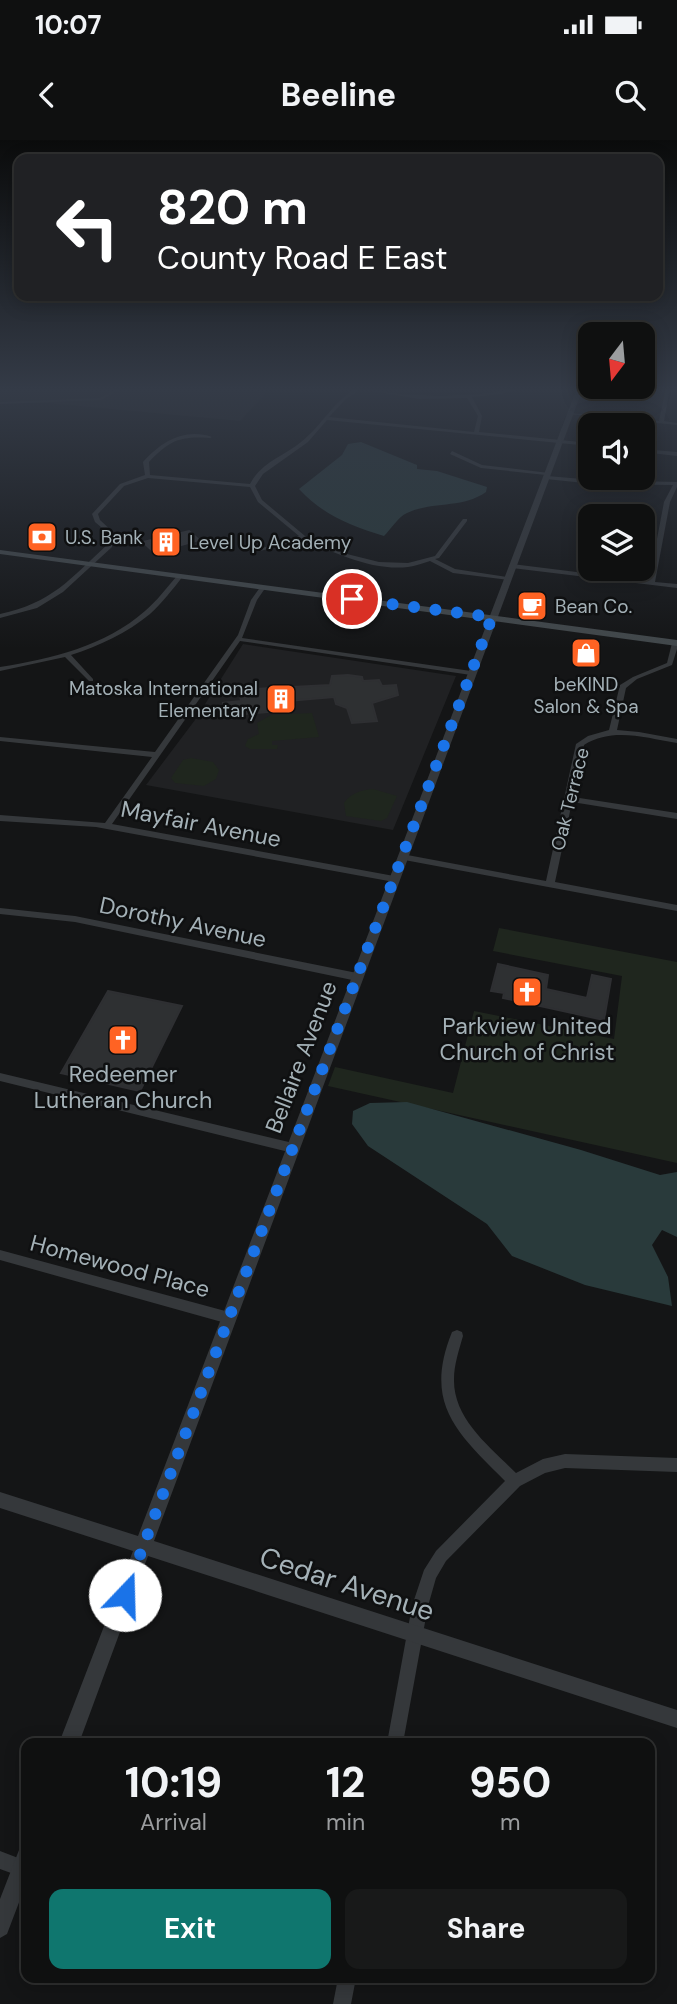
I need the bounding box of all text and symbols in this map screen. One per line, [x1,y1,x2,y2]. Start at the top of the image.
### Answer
text: 10:07 [35,8,102,42]
text: Beeline [281,74,396,116]
icon: back [28,76,66,114]
icon: search [611,76,649,114]
text: 820 m [157,175,308,239]
icon: left [42,182,133,273]
text: County Road E East [157,237,447,279]
north arrow [578,322,654,399]
map controls [578,322,655,581]
button: sound [578,413,655,490]
button: layers [578,504,655,581]
bank icon: U.S. Bank [25,520,59,554]
place label: U.S. Bank [65,525,143,550]
building icon: Level Up Academy [149,525,183,559]
place label: Level Up Academy [189,530,352,555]
pin [322,569,382,629]
icon: arrive [333,580,371,618]
cafe icon: Bean Co. [515,589,549,623]
place label: Bean Co. [555,594,632,619]
shop icon: beKIND Salon & Spa [569,636,603,670]
place label: beKIND Salon & Spa [533,672,639,719]
place label: Matoska International Elementary [69,676,258,723]
building icon: Matoska International Elementary [264,682,298,716]
street label: Oak Terrace [545,745,595,853]
street label: Mayfair Avenue [118,794,284,854]
street label: Dorothy Avenue [97,890,269,954]
church icon: Parkview United Church of Christ [510,975,544,1009]
street label: Bellaire Avenue [258,977,344,1137]
place label: Parkview United Church of Christ [440,1011,614,1067]
church icon: Redeemer Lutheran Church [106,1023,140,1057]
place label: Redeemer Lutheran Church [34,1059,212,1115]
street label: Homewood Place [27,1228,213,1304]
street label: Cedar Avenue [255,1538,439,1630]
position arrow [88,1558,162,1632]
text: 10:19 [125,1755,222,1810]
text: 12 [326,1755,365,1810]
text: 950 [469,1755,551,1810]
text: Arrival [140,1807,207,1837]
text: min [326,1807,365,1837]
text: m [500,1807,520,1837]
button: Exit [49,1889,331,1969]
button: Share [345,1889,627,1969]

